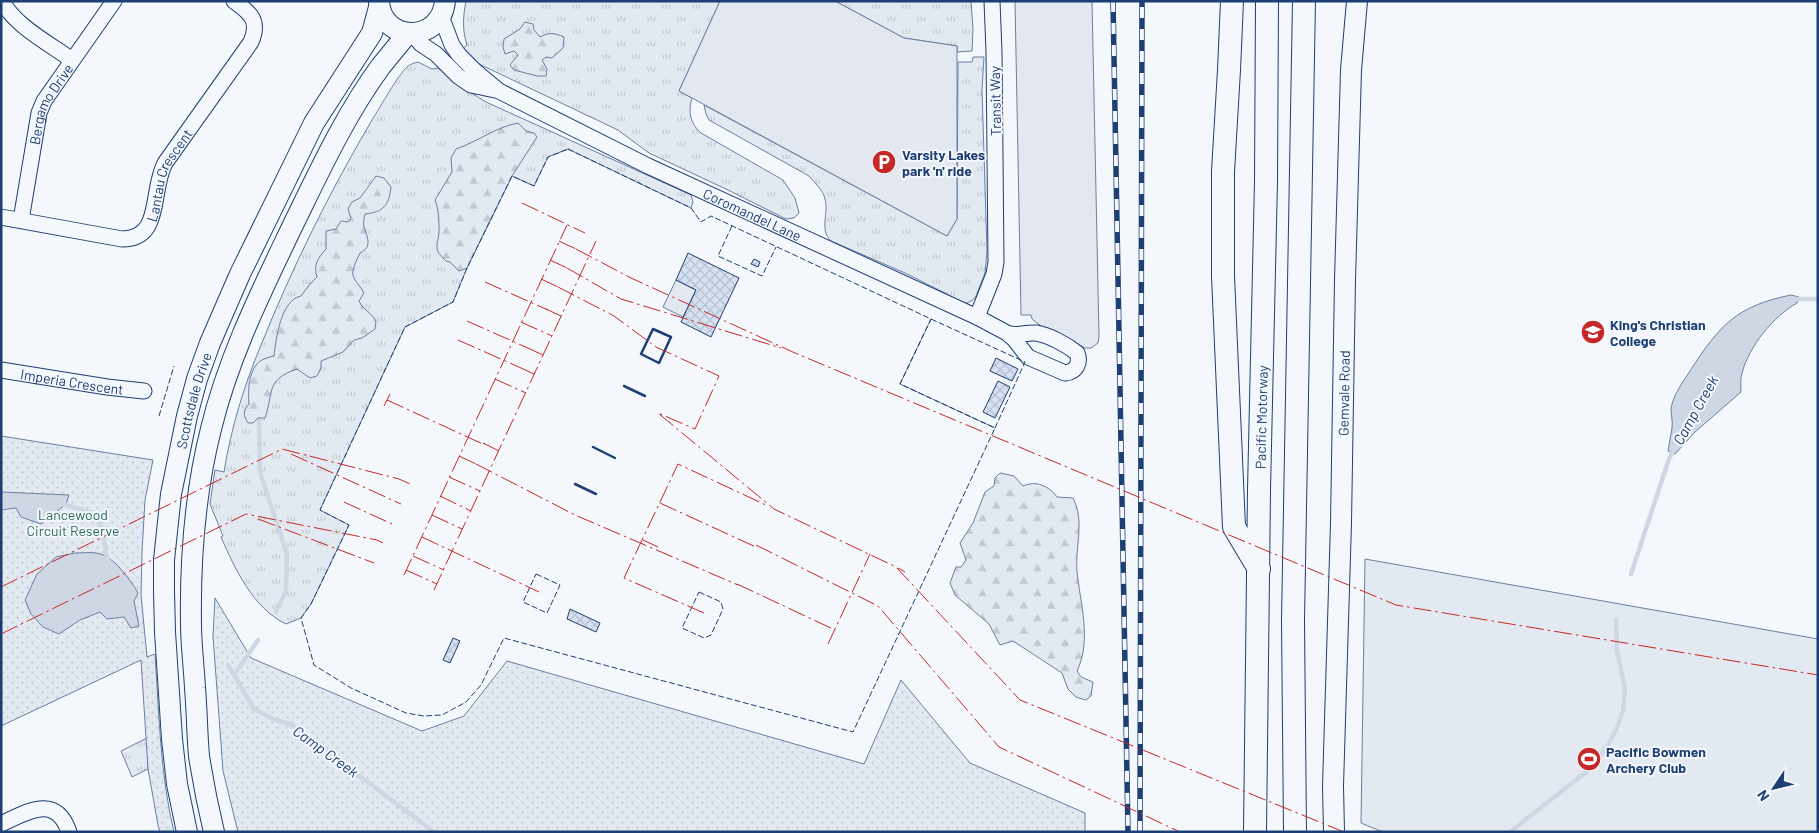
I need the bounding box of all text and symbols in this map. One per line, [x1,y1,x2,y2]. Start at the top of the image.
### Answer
street label: Bergamo Drive [25,60,76,146]
street label: Transit Way [986,65,1004,136]
street label: Lantau Crescent [142,125,195,224]
place label: Varsity Lakes park 'n' ride [902,146,985,179]
parking icon: Varsity Lakes park 'n' ride [871,149,897,175]
street label: Coromandel Lane [701,184,804,244]
place label: King's Christian College [1610,316,1706,349]
school or university icon: King's Christian College [1580,319,1606,345]
street label: Scottsdale Drive [172,350,214,450]
street label: Gemvale Road [1334,350,1352,436]
street label: Pacific Motorway [1251,364,1270,469]
street label: Imperia Crescent [19,365,124,397]
water label: Camp Creek [1669,372,1722,448]
park label: Lancewood Circuit Reserve [27,506,119,539]
water label: Camp Creek [290,721,363,781]
place label: Pacific Bowmen Archery Club [1606,743,1706,776]
sports icon: Pacific Bowmen Archery Club [1576,746,1602,772]
north arrow [1749,763,1799,813]
text: N [1753,787,1773,804]

